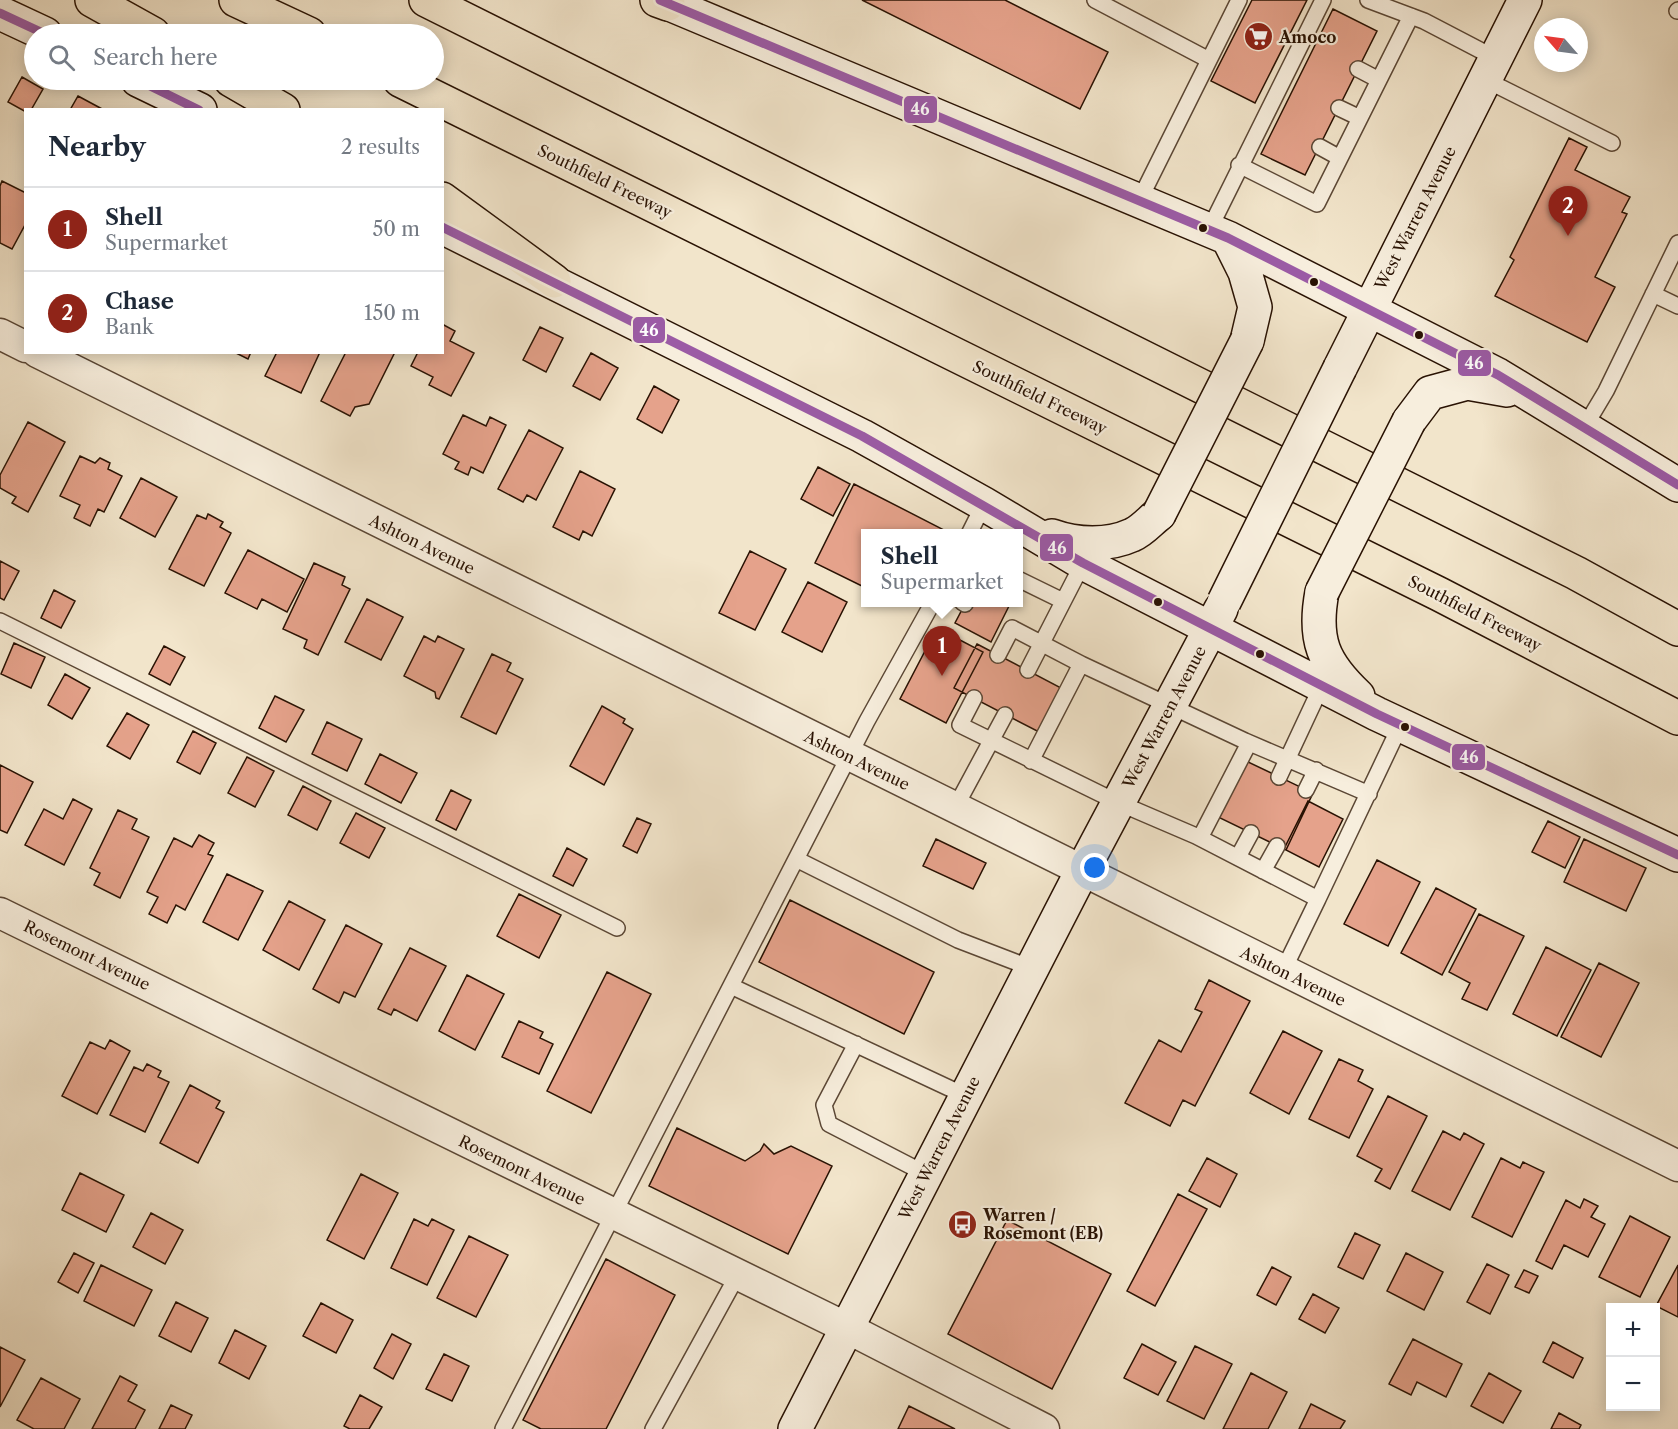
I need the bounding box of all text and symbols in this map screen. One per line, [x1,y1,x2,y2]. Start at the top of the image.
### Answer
north arrow [1534,18,1588,72]
supermarket icon: Amoco [1242,21,1274,53]
search box [24,24,444,90]
place label: Amoco [1278,27,1336,47]
icon: search [45,41,78,74]
text: Search here [93,44,218,71]
line badge: 46 [903,95,938,124]
text: 46 [910,99,930,119]
text: Nearby [48,131,146,163]
text: 2 results [341,135,420,159]
street label: Southfield Freeway [535,140,676,223]
street label: West Warren Avenue [1370,143,1460,294]
pin: 2 [1548,186,1588,236]
text: Shell [105,204,163,231]
text: 1 [63,217,72,241]
text: 50 m [373,217,420,241]
unlabelled marker [1197,222,1209,234]
text: Supermarket [105,231,228,255]
unlabelled marker [1308,276,1320,288]
text: Chase [105,288,174,315]
text: 2 [62,301,73,325]
text: 150 m [364,301,420,325]
text: Bank [105,315,154,339]
line badge: 46 [632,316,666,344]
text: 46 [639,320,659,340]
unlabelled marker [1413,329,1425,341]
line badge: 46 [1457,349,1492,377]
text: 46 [1464,353,1484,373]
street label: Southfield Freeway [970,356,1111,439]
street label: Ashton Avenue [365,509,478,578]
popup [861,529,1023,607]
line badge: 46 [1039,533,1074,562]
text: 46 [1047,538,1067,558]
text: Shell [881,543,938,570]
text: Supermarket [881,570,1003,594]
street label: Southfield Freeway [1405,571,1546,656]
unlabelled marker [1152,596,1164,608]
pin: 1 [922,626,962,676]
street label: West Warren Avenue [1117,642,1210,793]
unlabelled marker [1254,648,1266,660]
unlabelled marker [1399,721,1411,733]
street label: Ashton Avenue [800,725,913,794]
line badge: 46 [1451,743,1486,771]
text: 46 [1459,747,1479,767]
your location [1080,853,1109,882]
street label: Rosemont Avenue [21,916,154,994]
street label: Ashton Avenue [1236,941,1349,1010]
street label: West Warren Avenue [894,1073,984,1224]
street label: Rosemont Avenue [456,1131,589,1209]
place label: Warren / Rosemont (EB) [982,1205,1103,1243]
bus stop icon: Warren / Rosemont (EB) [946,1208,978,1240]
map controls [1606,1303,1660,1411]
button: + [1606,1303,1660,1357]
button: − [1606,1357,1660,1411]

